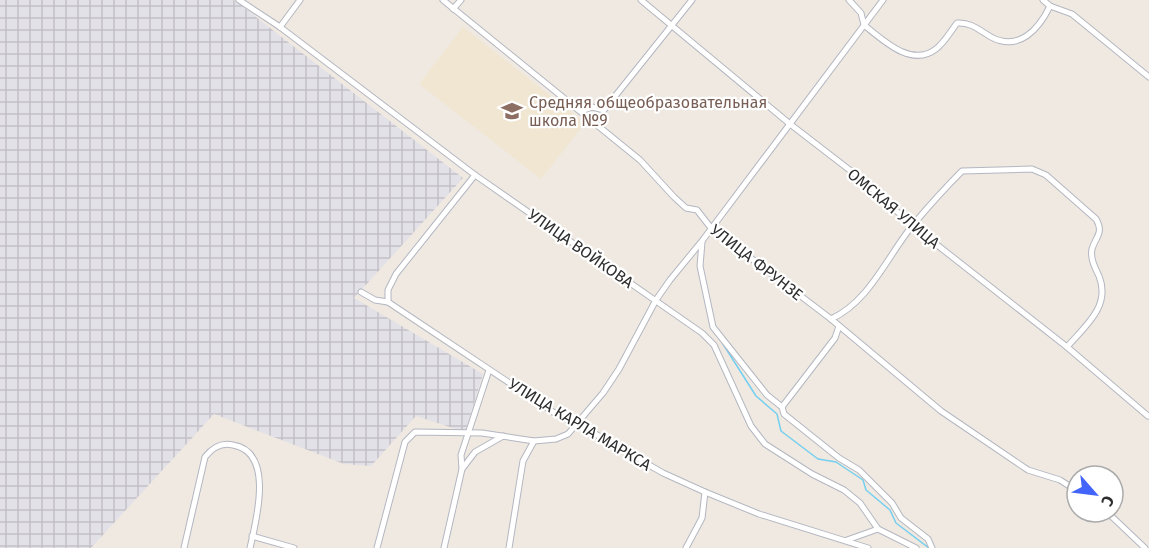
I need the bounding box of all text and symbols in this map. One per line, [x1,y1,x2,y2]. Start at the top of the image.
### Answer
place label: Средняя общеобразовательная школа №9 [529,93,767,130]
school or university icon: Средняя общеобразовательная школа №9 [500,99,524,123]
street label: ОМСКАЯ УЛИЦА [844,164,944,253]
street label: УЛИЦА ВОЙКОВА [524,205,638,292]
street label: УЛИЦА ФРУНЗЕ [707,220,807,304]
street label: УЛИЦА КАРЛА МАРКСА [505,374,655,475]
north arrow [1065,464,1125,524]
text: С [1097,492,1118,510]

